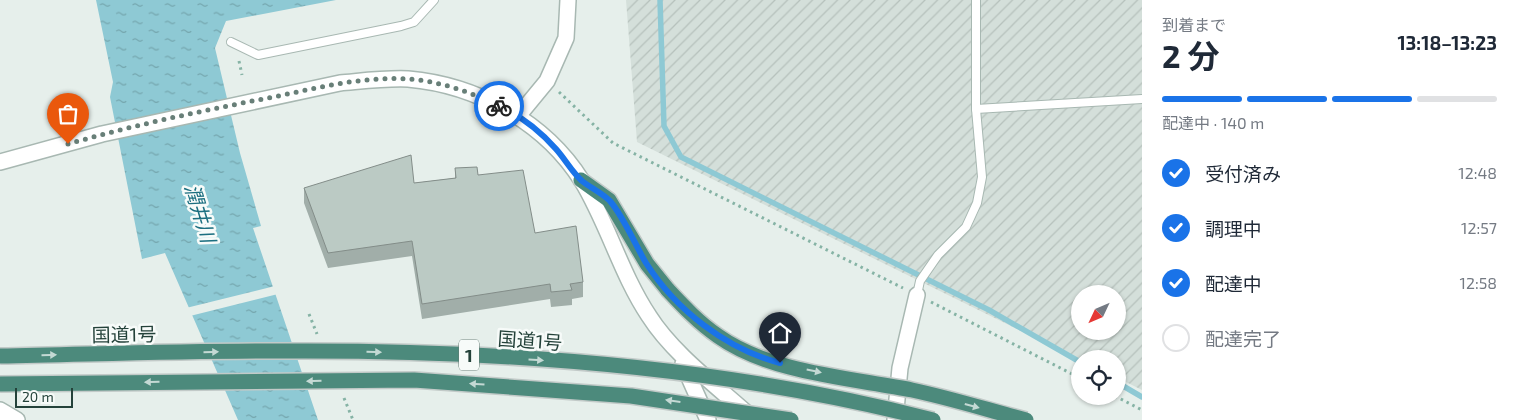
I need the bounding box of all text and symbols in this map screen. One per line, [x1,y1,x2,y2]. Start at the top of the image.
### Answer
text: 到着まで [1162,15,1226,34]
text: 13:18–13:23 [1397,31,1497,54]
text: 2 分 [1162,36,1220,74]
courier [474,81,524,131]
icon: bike [485,92,513,120]
pin [47,93,89,144]
icon: bag [54,100,82,128]
text: 配達中 · 140 m [1162,113,1264,132]
icon: check [1162,159,1190,187]
text: 受付済み [1205,162,1281,185]
text: 12:48 [1458,163,1497,182]
water label: 潤井川 [181,181,222,247]
icon: check [1162,214,1190,242]
text: 調理中 [1205,217,1262,240]
text: 12:57 [1461,218,1497,237]
icon: check [1162,269,1190,297]
text: 配達中 [1205,272,1262,295]
text: 12:58 [1460,273,1497,292]
north arrow [1071,285,1126,340]
map controls [1071,285,1126,405]
pin [759,312,801,363]
icon: home [766,319,794,347]
street label: 国道1号 [92,322,156,346]
street label: 国道1号 [497,326,563,354]
text: 配達完了 [1205,327,1281,350]
road number: 1 [459,340,479,370]
one-way arrow [203,348,219,356]
one-way arrow [366,348,382,356]
button: locate [1071,350,1126,405]
one-way arrow [41,351,57,359]
one-way arrow [528,357,544,365]
one-way arrow [806,368,822,376]
one-way arrow [306,377,322,385]
one-way arrow [144,378,160,386]
one-way arrow [468,380,484,388]
scale bar [15,385,72,408]
text: 20 m [22,388,54,405]
one-way arrow [665,397,681,405]
one-way arrow [965,402,980,410]

